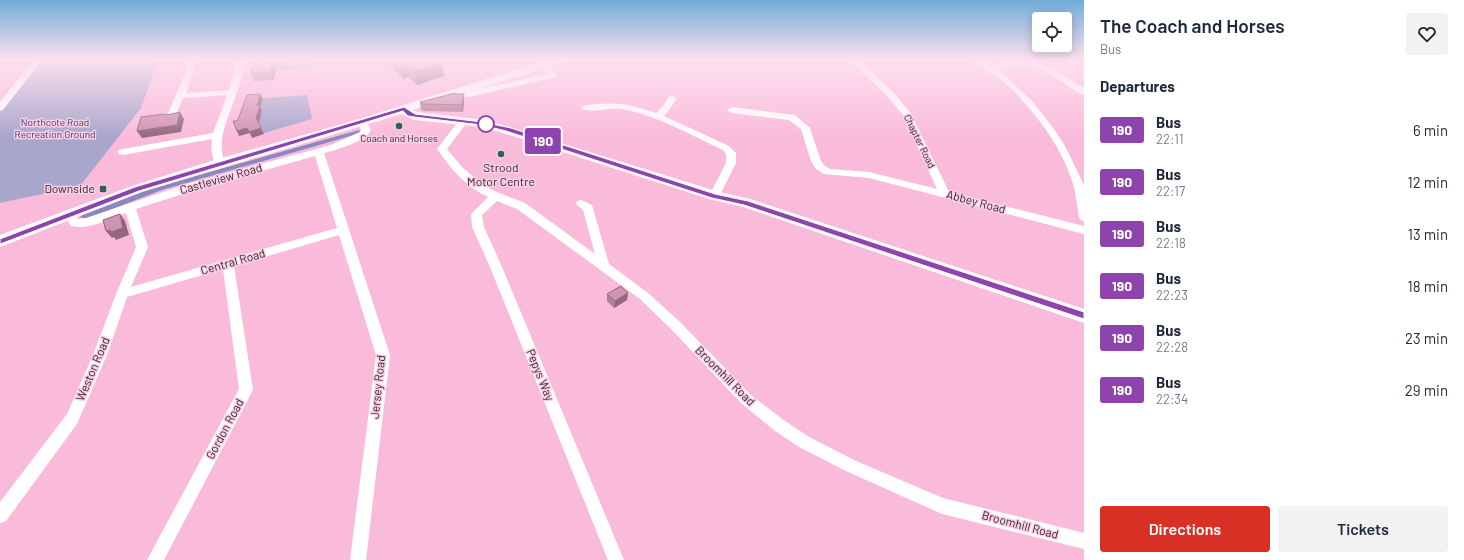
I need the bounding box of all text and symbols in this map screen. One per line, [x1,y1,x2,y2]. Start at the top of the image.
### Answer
map controls [1032,12,1072,52]
button: locate [1032,12,1072,52]
button: heart [1406,13,1448,55]
text: The Coach and Horses [1100,14,1285,37]
text: Bus [1100,41,1121,57]
text: Departures [1100,77,1175,95]
street label: Chapter Road [902,112,938,170]
text: Bus [1156,113,1181,131]
unlabelled marker [477,115,495,133]
park label: Northcote Road Recreation Ground [15,116,95,140]
marker: Coach and Horses [394,121,404,131]
text: 190 [1112,121,1132,138]
text: 6 min [1413,121,1448,139]
line badge: 190 [520,128,566,154]
text: 22:11 [1156,131,1183,147]
place label: Coach and Horses [360,132,438,144]
text: 190 [533,132,553,149]
marker: Strood Motor Centre [496,149,506,159]
street label: Castleview Road [178,160,264,196]
place label: Strood Motor Centre [467,160,535,188]
text: Bus [1156,165,1181,183]
text: 190 [1112,173,1132,190]
text: 12 min [1407,173,1448,191]
place label: Downside [44,181,95,195]
text: 22:17 [1156,183,1185,199]
marker: Downside [98,184,108,194]
street label: Abbey Road [945,186,1008,216]
text: Bus [1156,217,1181,235]
text: 190 [1112,225,1132,242]
text: 13 min [1408,225,1448,243]
text: 22:18 [1156,235,1186,251]
street label: Central Road [199,245,267,277]
text: Bus [1156,269,1181,287]
text: 190 [1112,277,1132,294]
text: 18 min [1408,277,1448,295]
text: 22:23 [1156,287,1188,303]
text: Bus [1156,321,1181,339]
text: 190 [1112,329,1132,346]
text: 23 min [1405,329,1448,347]
street label: Weston Road [72,335,112,403]
text: 22:28 [1156,339,1188,355]
street label: Broomhill Road [693,342,759,408]
street label: Pepys Way [524,347,558,403]
street label: Jersey Road [367,354,387,420]
text: Bus [1156,373,1181,391]
text: 190 [1112,381,1132,398]
text: 29 min [1405,381,1448,399]
text: 22:34 [1156,391,1188,407]
street label: Gordon Road [202,396,246,461]
button: Directions [1100,506,1270,552]
button: Tickets [1278,506,1448,552]
street label: Broomhill Road [980,507,1060,541]

